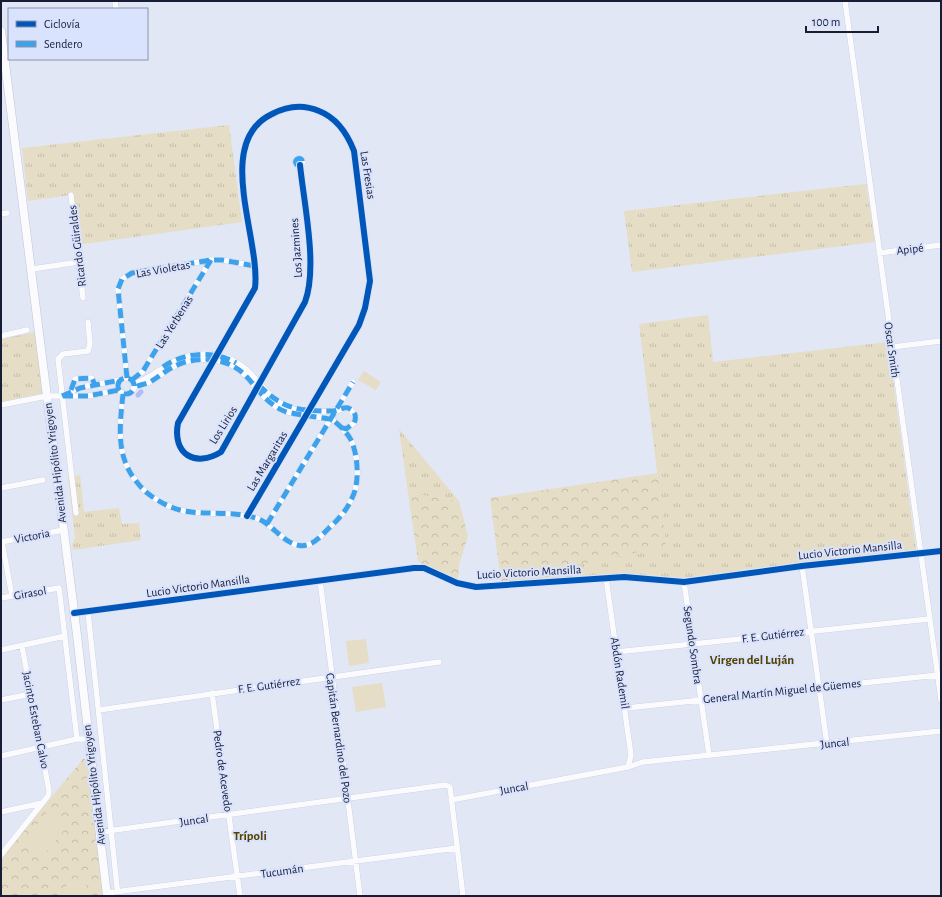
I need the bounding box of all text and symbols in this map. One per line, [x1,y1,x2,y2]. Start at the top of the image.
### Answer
legend [8,8,148,60]
scale bar [806,8,878,34]
text: 100 m [812,16,840,28]
text: Ciclovía [44,18,80,30]
text: Sendero [44,38,83,50]
street label: Las Fresias [358,150,378,200]
street label: Ricardo Güiraldes [66,205,88,287]
street label: Los Jazmines [288,218,304,278]
street label: Apipé [896,241,924,257]
street label: Las Violetas [135,258,191,280]
street label: Las Yerbenas [153,293,195,351]
street label: Oscar Smith [882,321,902,379]
street label: Avenida Hipólito Yrigoyen [42,402,69,524]
street label: Los Lirios [207,404,239,446]
street label: Las Margaritas [245,429,289,493]
street label: Victoria [13,527,51,545]
street label: Lucio Victorio Mansilla [797,539,903,561]
street label: Lucio Victorio Mansilla [476,563,582,581]
street label: Lucio Victorio Mansilla [145,573,251,599]
street label: Girasol [13,584,47,602]
street label: Segundo Sombra [682,605,705,685]
street label: F. E. Gutiérrez [741,625,805,645]
street label: Abdón Rademil [608,636,632,710]
district label: Virgen del Luján [710,654,794,667]
street label: Jacinto Esteban Calvo [21,670,51,770]
street label: Capitán Bernardino del Pozo [324,672,354,804]
street label: F. E. Gutiérrez [237,675,301,695]
street label: General Martín Miguel de Güemes [702,677,862,705]
street label: Avenida Hipólito Yrigoyen [81,724,108,846]
street label: Pedro de Acevedo [211,729,235,813]
street label: Juncal [820,736,850,750]
street label: Juncal [499,780,529,796]
street label: Juncal [179,812,209,828]
district label: Trípoli [233,830,267,843]
street label: Tucumán [260,862,304,880]

